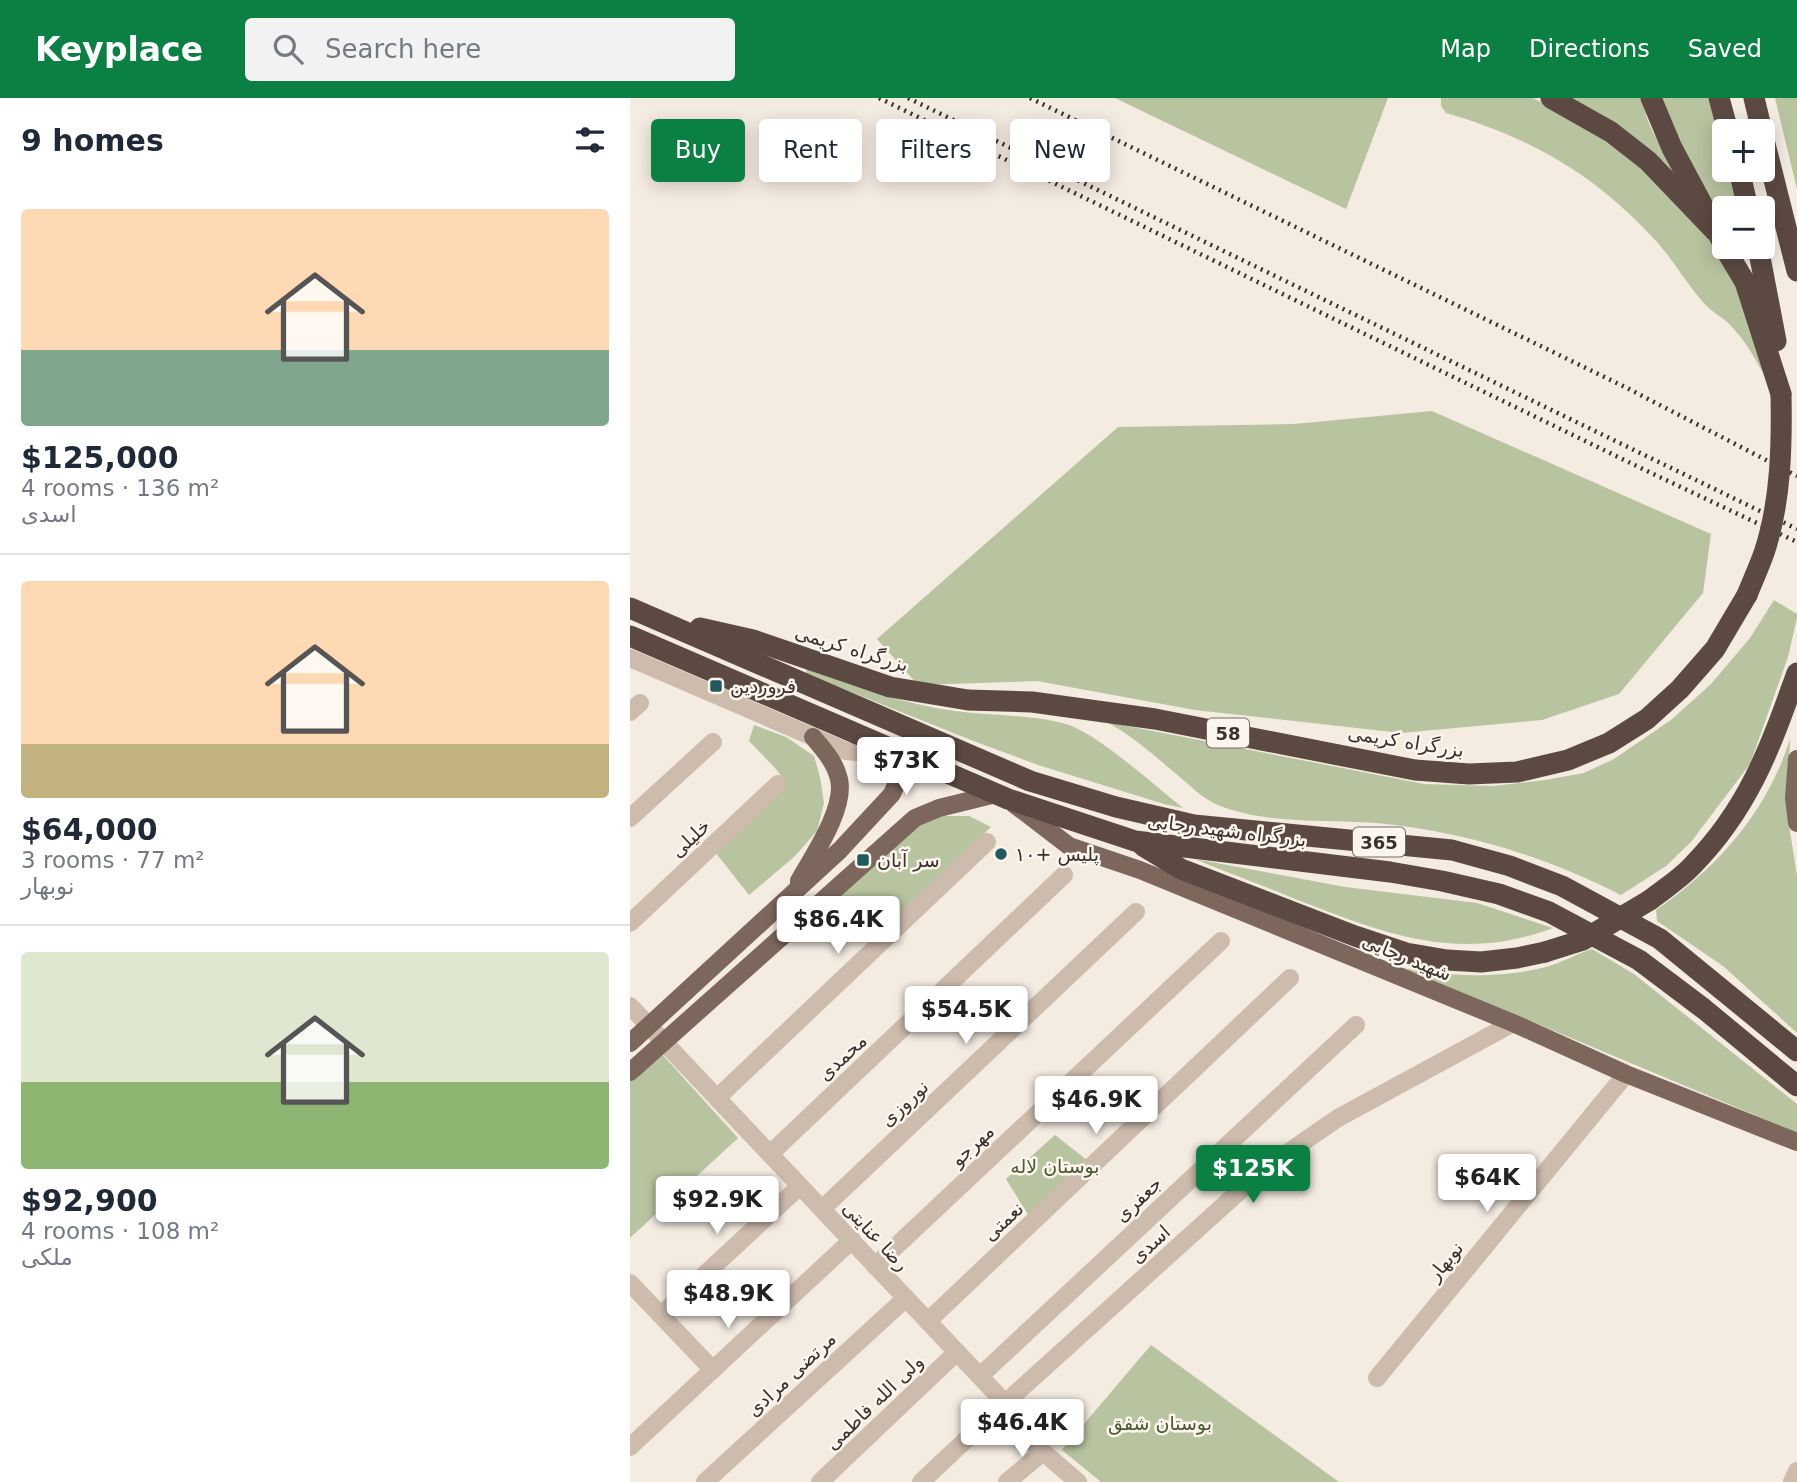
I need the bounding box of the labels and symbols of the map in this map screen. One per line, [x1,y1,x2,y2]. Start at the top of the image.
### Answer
street label: بزرگراه کریمی [792,620,911,677]
place label: فروردین [730,675,796,698]
marker: فروردین [708,678,724,694]
road number: 58 [1207,718,1249,748]
street label: بزرگراه کریمی [1346,721,1466,762]
pin: $73K [865,738,947,797]
street label: بزرگراه شهید رجایی [1146,809,1308,852]
street label: خلیلی [666,814,714,862]
road number: 365 [1353,828,1405,856]
place label: پلیس +۱۰ [1015,843,1099,866]
marker: پلیس +۱۰ [993,846,1009,862]
place label: سر آبان [877,848,940,872]
marker: سر آبان [855,852,871,868]
pin: $86.4K [781,896,895,956]
street label: شهید رجایی [1359,929,1455,986]
pin: $54.5K [909,986,1023,1046]
street label: محمدی [813,1029,871,1085]
street label: نوروزی [875,1075,933,1131]
pin: $46.9K [1039,1076,1153,1136]
street label: مهرجو [945,1120,999,1172]
pin: $125K [1204,1146,1302,1205]
pin: $64K [1446,1154,1528,1214]
park label: بوستان لاله [1010,1155,1100,1178]
street label: جعفری [1110,1172,1167,1227]
pin: $92.9K [660,1176,774,1236]
street label: رضا عنایتی [838,1197,914,1276]
street label: نعمتی [978,1197,1028,1245]
street label: اسدی [1126,1220,1174,1268]
street label: نوبهار [1422,1237,1468,1286]
pin: $48.9K [671,1270,785,1330]
street label: مرتضی مرادی [742,1327,841,1422]
street label: ولی الله فاطمی [821,1350,928,1455]
pin: $46.4K [965,1400,1079,1459]
park label: بوستان شفق [1108,1412,1212,1435]

